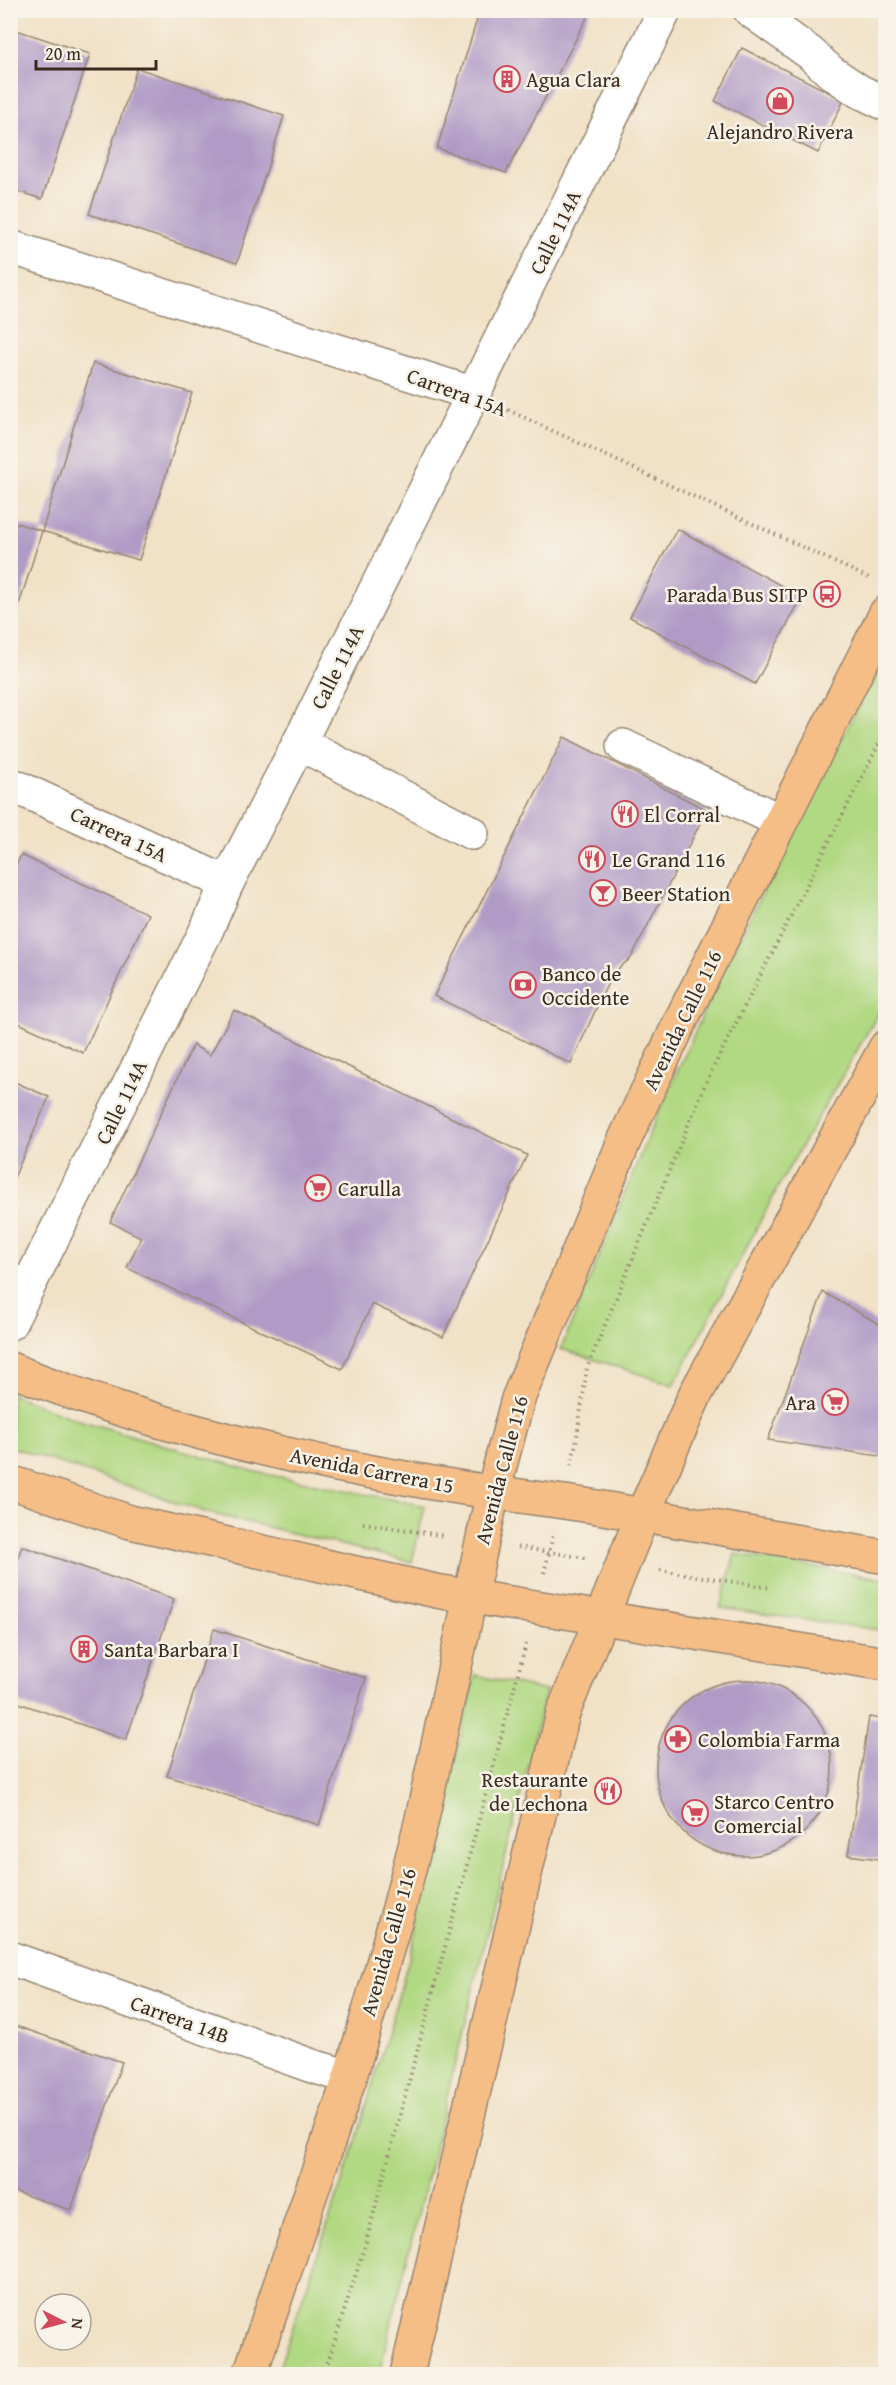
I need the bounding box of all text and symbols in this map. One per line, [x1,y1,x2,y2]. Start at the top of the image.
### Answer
scale bar [36,33,156,71]
text: 20 m [45,40,81,67]
building icon: Agua Clara [492,64,522,94]
place label: Agua Clara [526,64,621,95]
shop icon: Alejandro Rivera [765,86,795,116]
place label: Alejandro Rivera [707,116,854,147]
street label: Calle 114A [521,184,589,280]
street label: Carrera 15A [403,360,511,424]
place label: Parada Bus SITP [667,579,808,610]
bus stop icon: Parada Bus SITP [812,579,842,609]
street label: Calle 114A [303,619,372,714]
street label: Carrera 15A [65,798,173,870]
restaurant icon: El Corral [610,799,640,829]
place label: El Corral [644,799,720,830]
restaurant icon: Le Grand 116 [577,844,607,874]
place label: Le Grand 116 [612,844,725,875]
bar icon: Beer Station [588,878,618,908]
place label: Beer Station [622,878,731,909]
street label: Avenida Calle 116 [635,944,729,1096]
place label: Banco de Occidente [542,958,630,1013]
bank icon: Banco de Occidente [508,970,538,1000]
street label: Calle 114A [87,1054,155,1150]
supermarket icon: Carulla [303,1173,333,1203]
place label: Carulla [338,1173,401,1204]
place label: Ara [785,1387,816,1418]
supermarket icon: Ara [820,1387,850,1417]
street label: Avenida Calle 116 [466,1392,536,1548]
street label: Avenida Carrera 15 [287,1439,457,1501]
building icon: Santa Barbara I [69,1634,99,1664]
place label: Santa Barbara I [104,1634,239,1665]
pharmacy icon: Colombia Farma [663,1724,693,1754]
place label: Colombia Farma [698,1724,840,1755]
place label: Restaurante de Lechona [482,1764,588,1819]
restaurant icon: Restaurante de Lechona [593,1776,623,1806]
place label: Starco Centro Comercial [714,1786,834,1841]
supermarket icon: Starco Centro Comercial [680,1798,710,1828]
street label: Avenida Calle 116 [352,1864,424,2020]
street label: Carrera 14B [126,1987,234,2051]
north arrow [33,2292,93,2352]
text: N [65,2317,90,2330]

